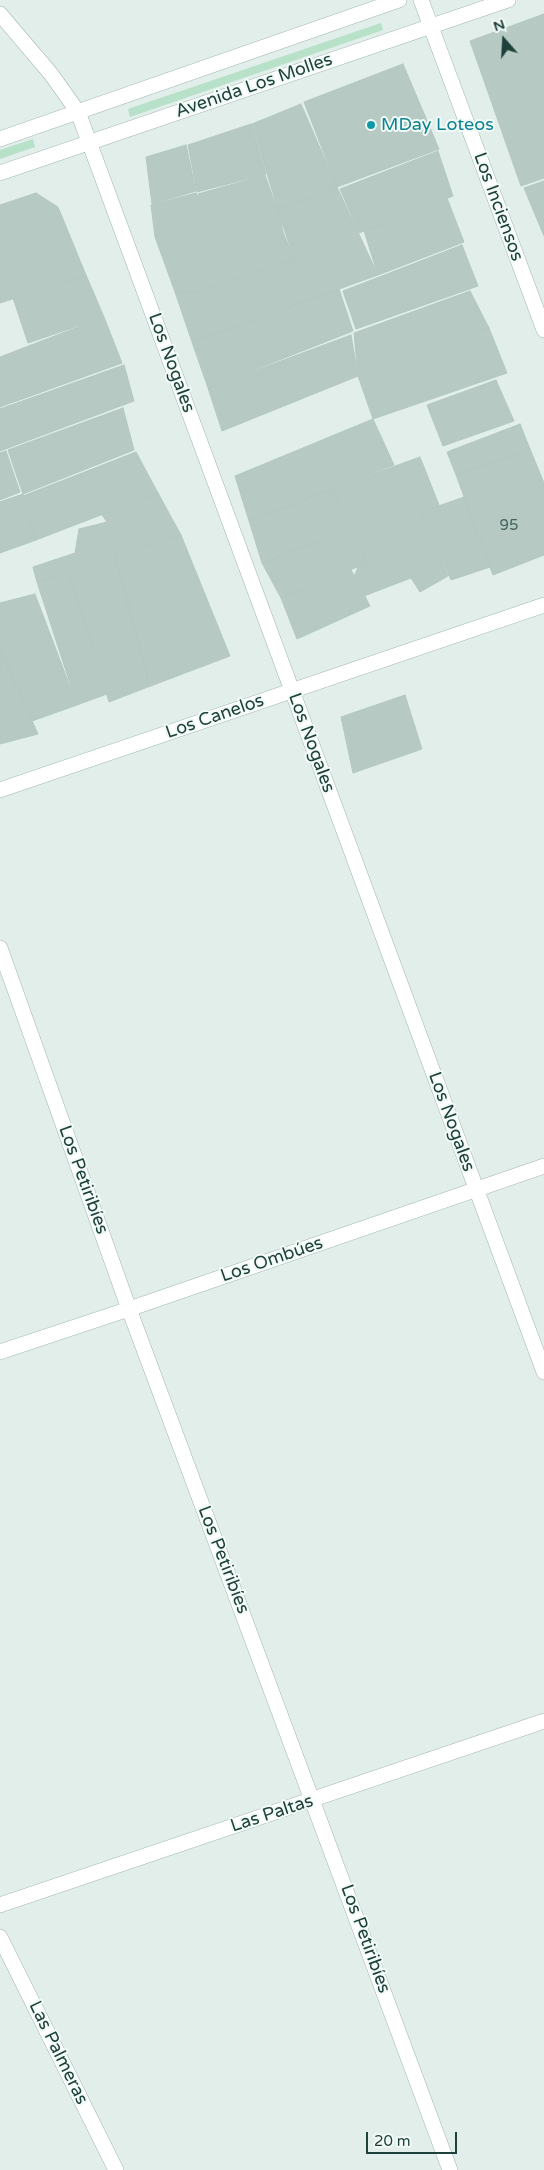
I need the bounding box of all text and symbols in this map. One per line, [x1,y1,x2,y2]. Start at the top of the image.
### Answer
north arrow [479,15,529,65]
text: N [491,15,507,35]
street label: Avenida Los Molles [173,49,335,123]
place label: MDay Loteos [381,114,494,136]
marker: MDay Loteos [365,119,377,131]
street label: Los Inciensos [468,150,528,264]
street label: Los Nogales [143,310,199,416]
house number: 95 [500,517,518,535]
street label: Los Canelos [163,690,267,744]
street label: Los Nogales [283,690,339,796]
street label: Los Nogales [423,1069,479,1175]
street label: Los Petiribíes [53,1123,113,1237]
street label: Los Ombúes [218,1232,326,1288]
street label: Los Petiribíes [192,1503,254,1617]
street label: Las Paltas [228,1790,316,1838]
street label: Los Petiribíes [335,1882,395,1996]
street label: Las Palmeras [24,1998,92,2108]
scale bar [369,2122,460,2154]
text: 20 m [374,2132,411,2150]

